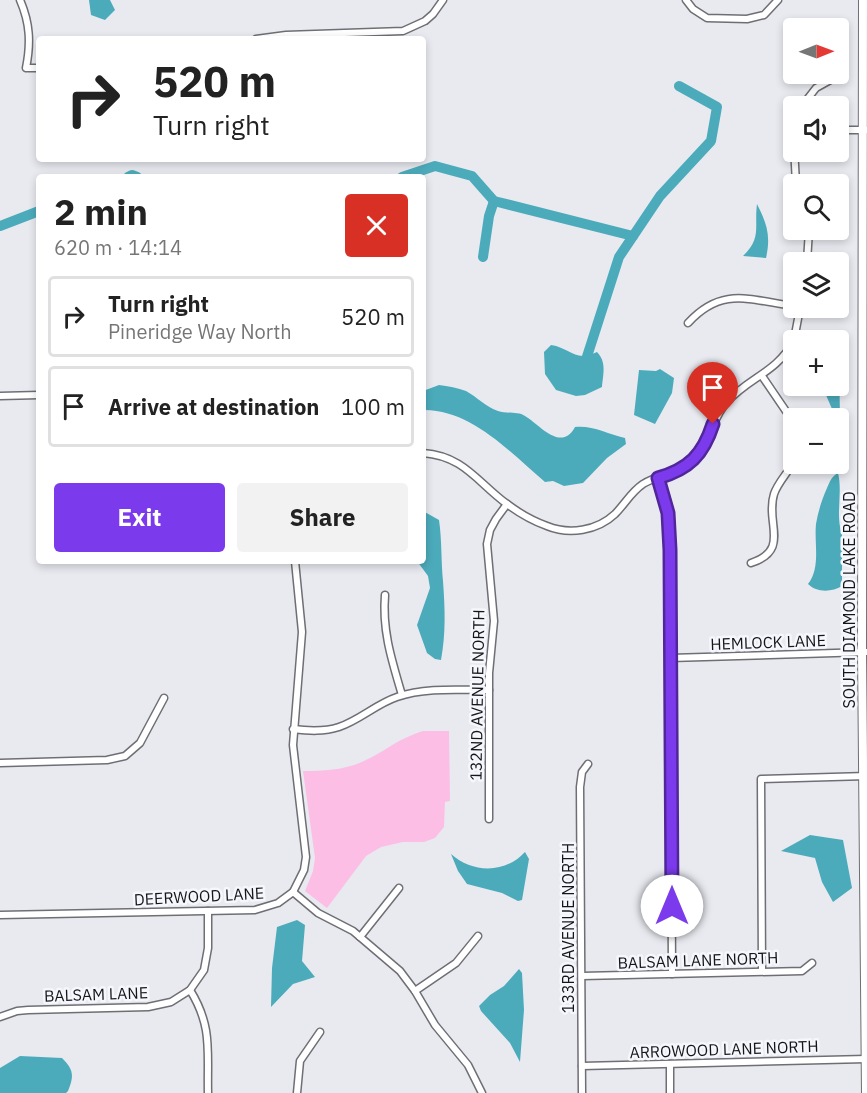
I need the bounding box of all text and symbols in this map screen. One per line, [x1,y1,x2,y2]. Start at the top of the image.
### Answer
north arrow [783,18,849,84]
map controls [783,18,849,474]
text: 520 m [153,54,276,109]
icon: right [54,60,132,138]
button: sound [783,96,849,162]
text: Turn right [153,107,270,142]
button: search [783,174,849,240]
text: 2 min [54,188,148,235]
button: close [345,194,408,257]
text: 620 m · 14:14 [54,234,182,261]
button: layers [783,252,849,318]
text: Turn right [108,289,209,318]
icon: right [57,300,90,333]
text: 520 m [341,302,405,331]
text: Pineridge Way North [108,318,292,345]
button: + [783,330,849,396]
pin [687,362,738,424]
icon: arrive [696,371,729,404]
icon: arrive [57,390,90,423]
text: Arrive at destination [108,392,319,421]
text: 100 m [341,392,405,421]
button: − [783,408,849,474]
button: Exit [54,483,225,552]
button: Share [237,483,408,552]
street label: SOUTH DIAMOND LAKE ROAD [839,491,859,709]
street label: 132ND AVENUE NORTH [466,609,488,781]
street label: HEMLOCK LANE [710,630,826,654]
street label: 133RD AVENUE NORTH [558,843,578,1013]
position arrow [640,874,704,938]
street label: DEERWOOD LANE [133,883,265,909]
street label: BALSAM LANE NORTH [617,947,779,973]
street label: BALSAM LANE [44,982,148,1006]
street label: ARROWOOD LANE NORTH [629,1036,819,1062]

